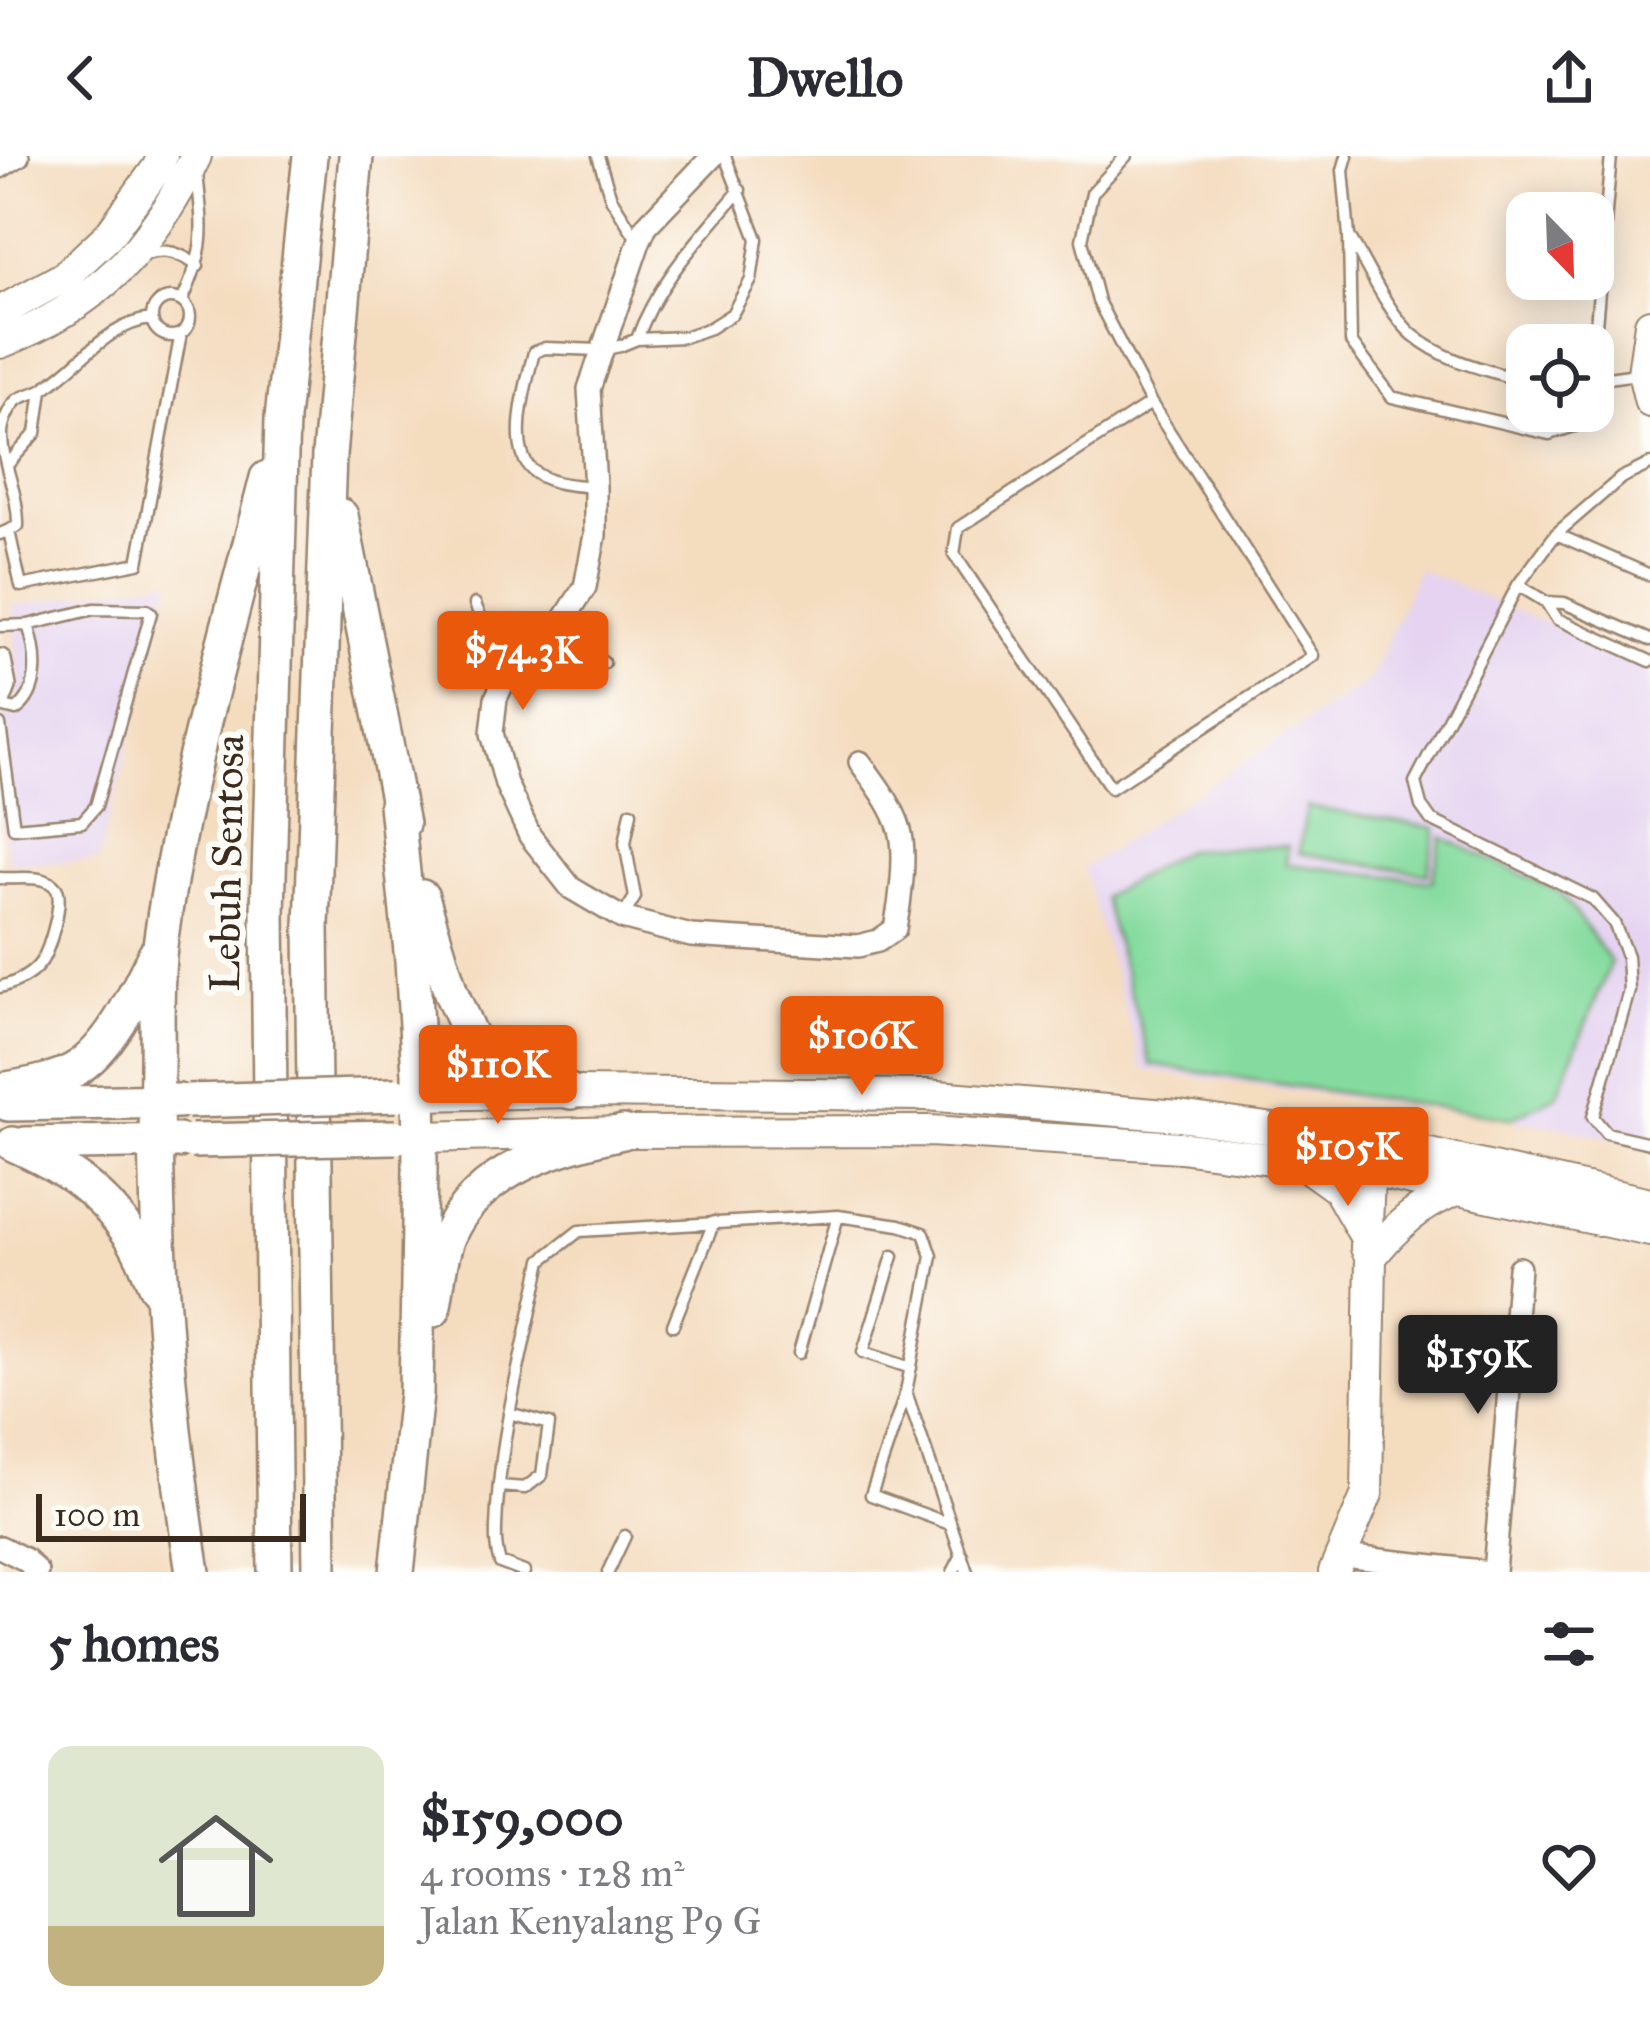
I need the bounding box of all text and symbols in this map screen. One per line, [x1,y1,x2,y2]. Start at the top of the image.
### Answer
icon: back [48,45,114,111]
text: Dwello [747,45,903,111]
icon: share [1536,45,1602,111]
north arrow [1506,192,1614,300]
map controls [1506,192,1614,432]
button: locate [1506,324,1614,432]
pin: $74.3K [425,611,621,713]
text: $74.3K [464,626,582,674]
street label: Lebuh Sentosa [199,734,255,992]
pin: $106K [778,996,946,1098]
text: $106K [807,1011,917,1059]
pin: $110K [414,1025,582,1127]
text: $110K [446,1040,550,1088]
pin: $105K [1264,1107,1432,1209]
text: $105K [1294,1122,1402,1170]
pin: $159K [1394,1315,1562,1417]
text: $159K [1425,1330,1531,1378]
scale bar [36,1488,306,1541]
text: 100 m [54,1495,140,1535]
icon: filters [1536,1611,1602,1677]
text: 5 homes [48,1613,219,1675]
text: $159,000 [420,1787,624,1849]
icon: home [144,1794,288,1938]
icon: heart [1536,1833,1602,1899]
text: 4 rooms · 128 m² [420,1849,685,1897]
text: Jalan Kenyalang P9 G [420,1897,761,1945]

